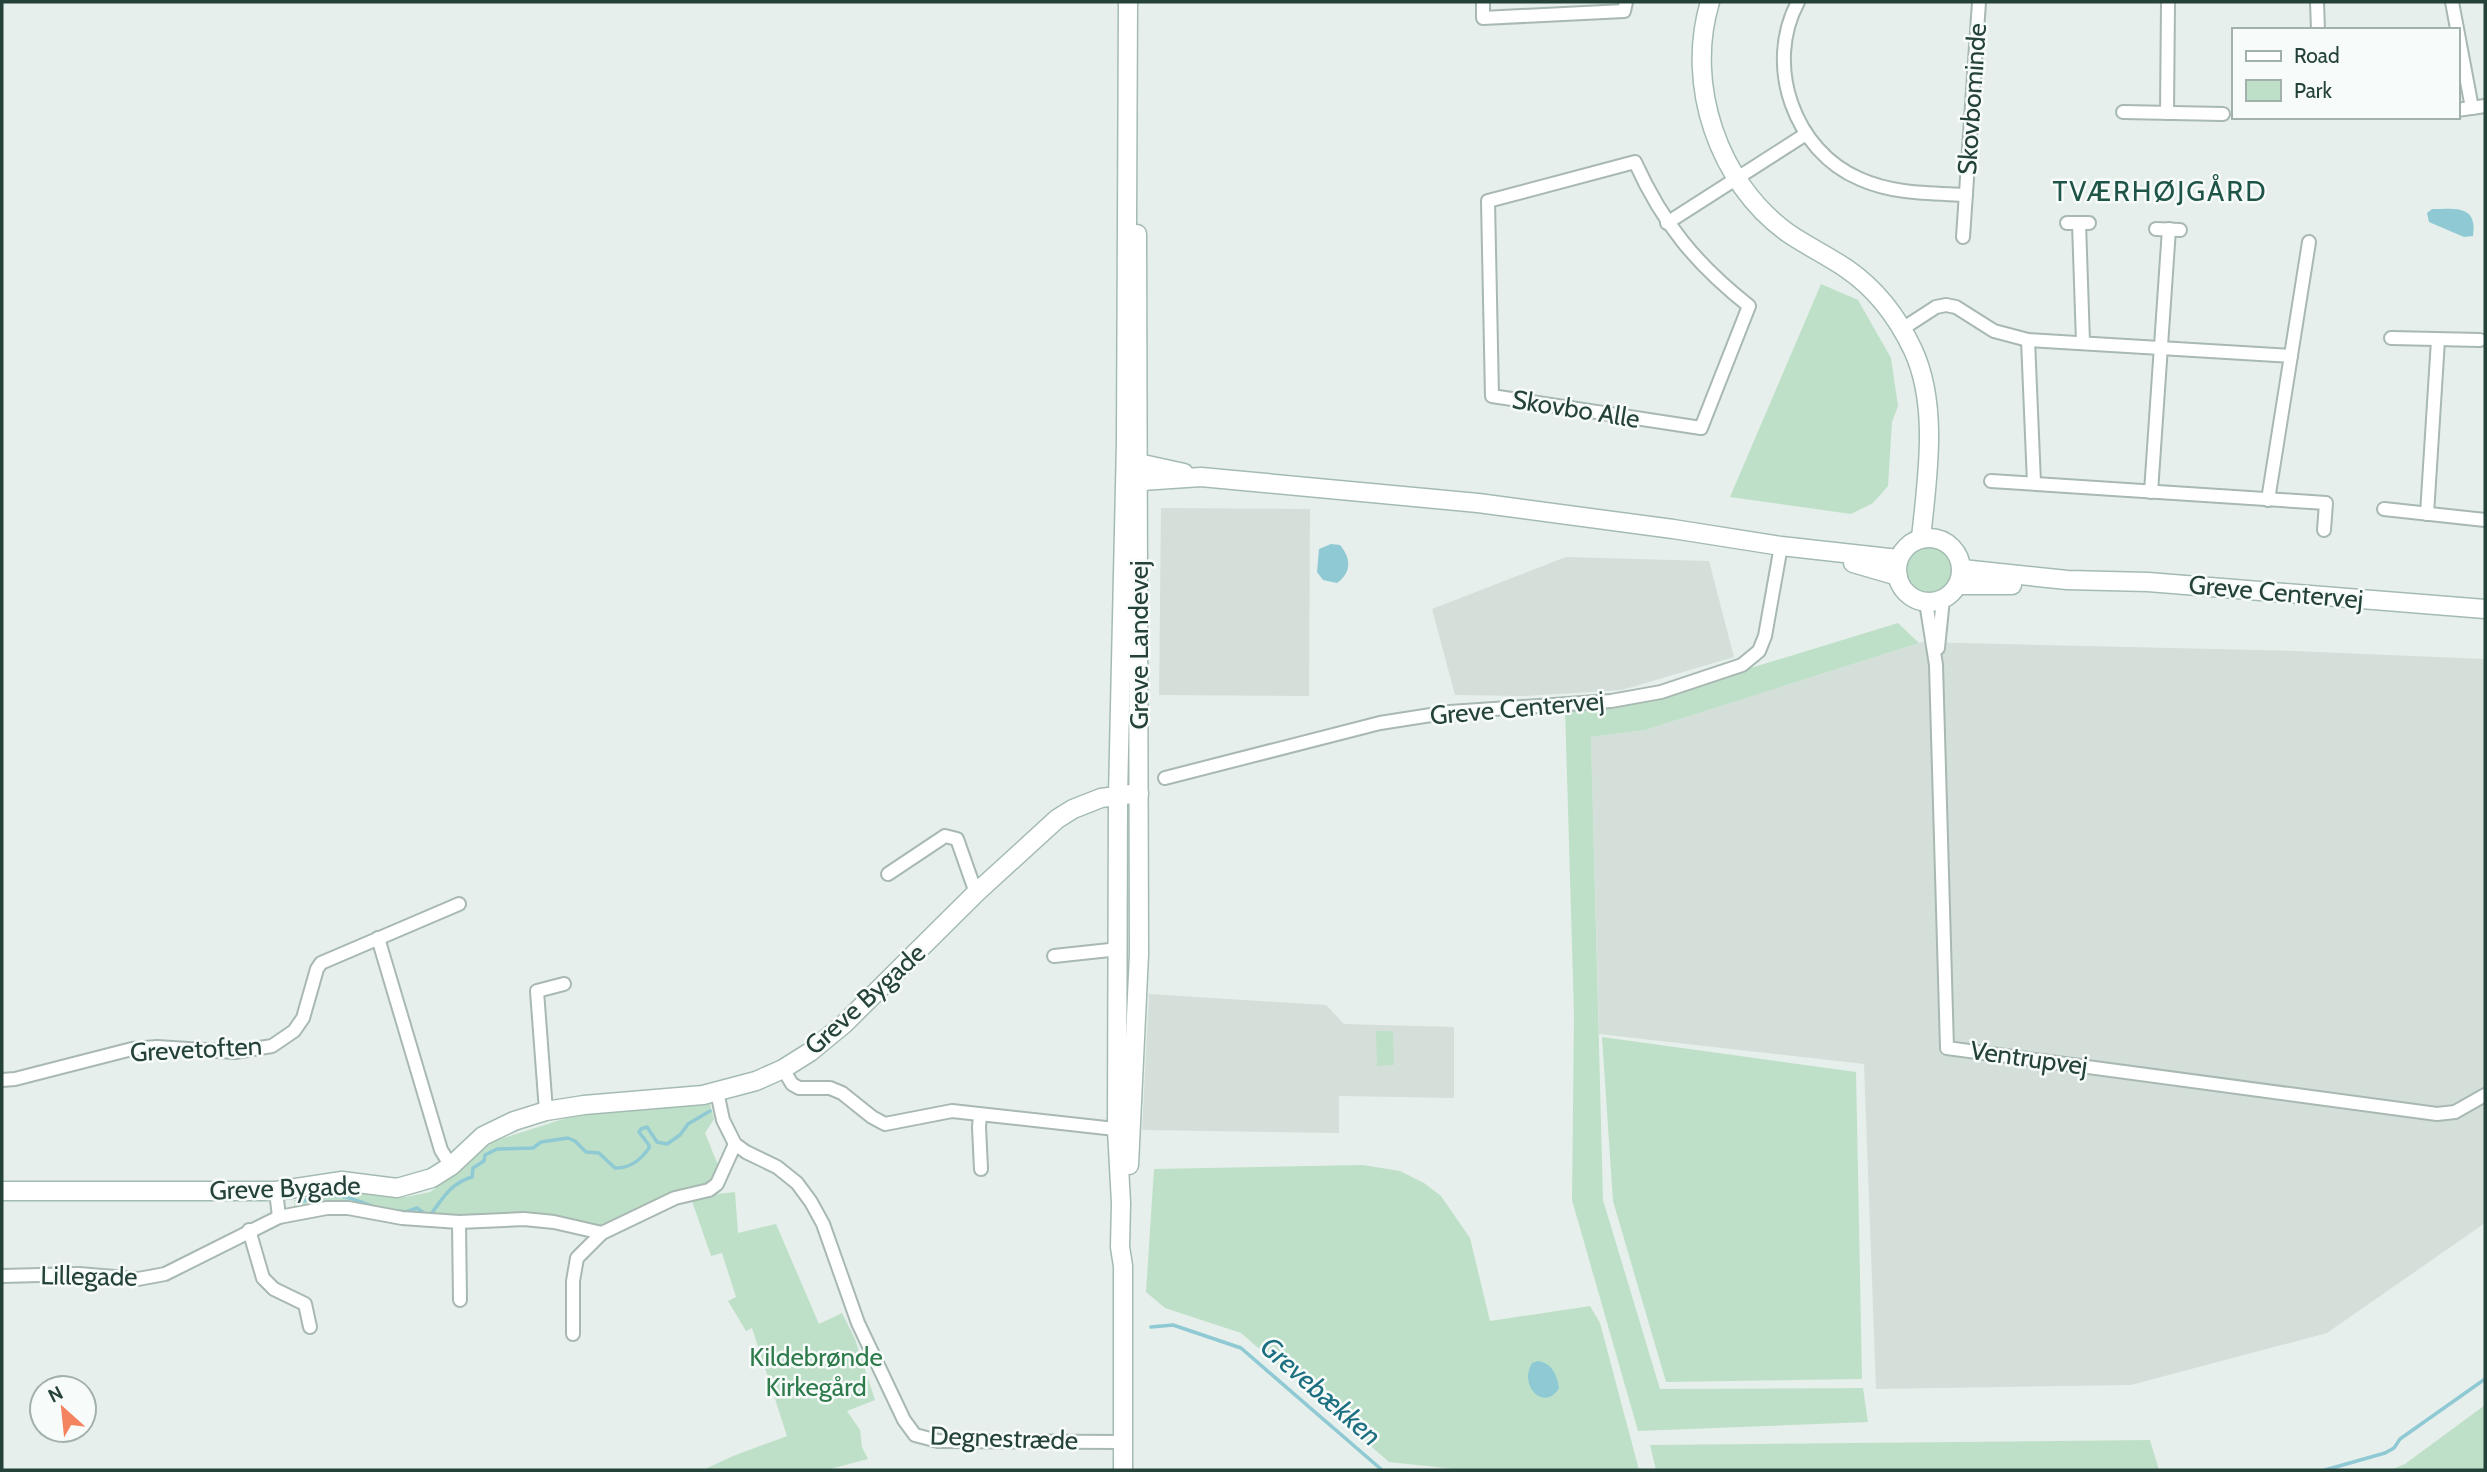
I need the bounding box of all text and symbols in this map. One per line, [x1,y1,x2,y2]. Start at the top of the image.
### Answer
street label: Skovbominde [1951,22,1993,176]
legend [2232,28,2459,119]
text: Road [2294,43,2340,68]
text: Park [2294,78,2332,103]
district label: TVÆRHØJGÅRD [2052,173,2268,208]
street label: Skovbo Alle [1510,383,1642,435]
street label: Greve Landevej [1123,560,1155,730]
street label: Greve Centervej [2187,568,2365,616]
street label: Greve Centervej [1428,684,1606,732]
street label: Greve Bygade [798,936,932,1062]
street label: Grevetoften [129,1030,263,1068]
street label: Ventrupvej [1968,1034,2090,1082]
street label: Greve Bygade [209,1169,361,1207]
street label: Lillegade [40,1259,138,1293]
water label: Grevebækken [1254,1329,1388,1453]
park label: Kildebrønde Kirkegård [749,1341,883,1403]
north arrow [28,1374,98,1444]
text: N [44,1381,67,1408]
street label: Degnestræde [929,1419,1079,1457]

